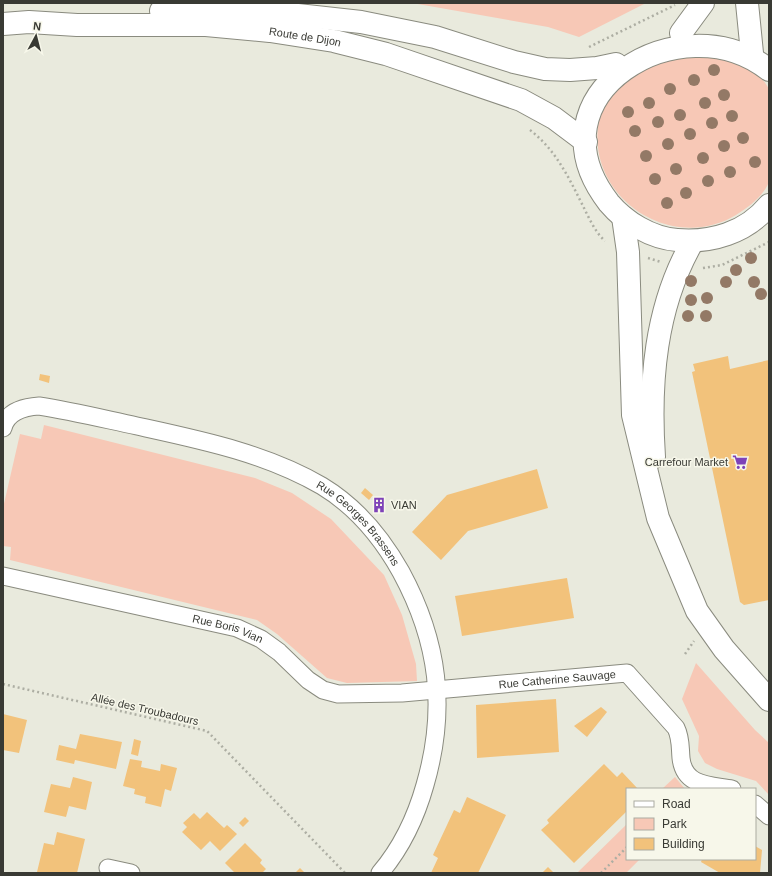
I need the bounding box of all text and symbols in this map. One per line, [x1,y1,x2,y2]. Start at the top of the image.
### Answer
north arrow [16,16,56,56]
text: N [33,20,42,33]
street label: Route de Dijon [268,25,342,49]
supermarket icon: Carrefour Market [731,453,749,471]
place label: Carrefour Market [645,456,728,468]
street label: Rue Georges Brassens [315,478,402,568]
building icon: VIAN [370,496,388,514]
place label: VIAN [391,499,417,511]
street label: Rue Boris Vian [191,612,265,645]
street label: Rue Catherine Sauvage [498,668,616,690]
street label: Allée des Troubadours [90,691,200,727]
legend [626,788,756,860]
text: Road [662,797,691,811]
text: Park [662,817,688,831]
text: Building [662,837,705,851]

